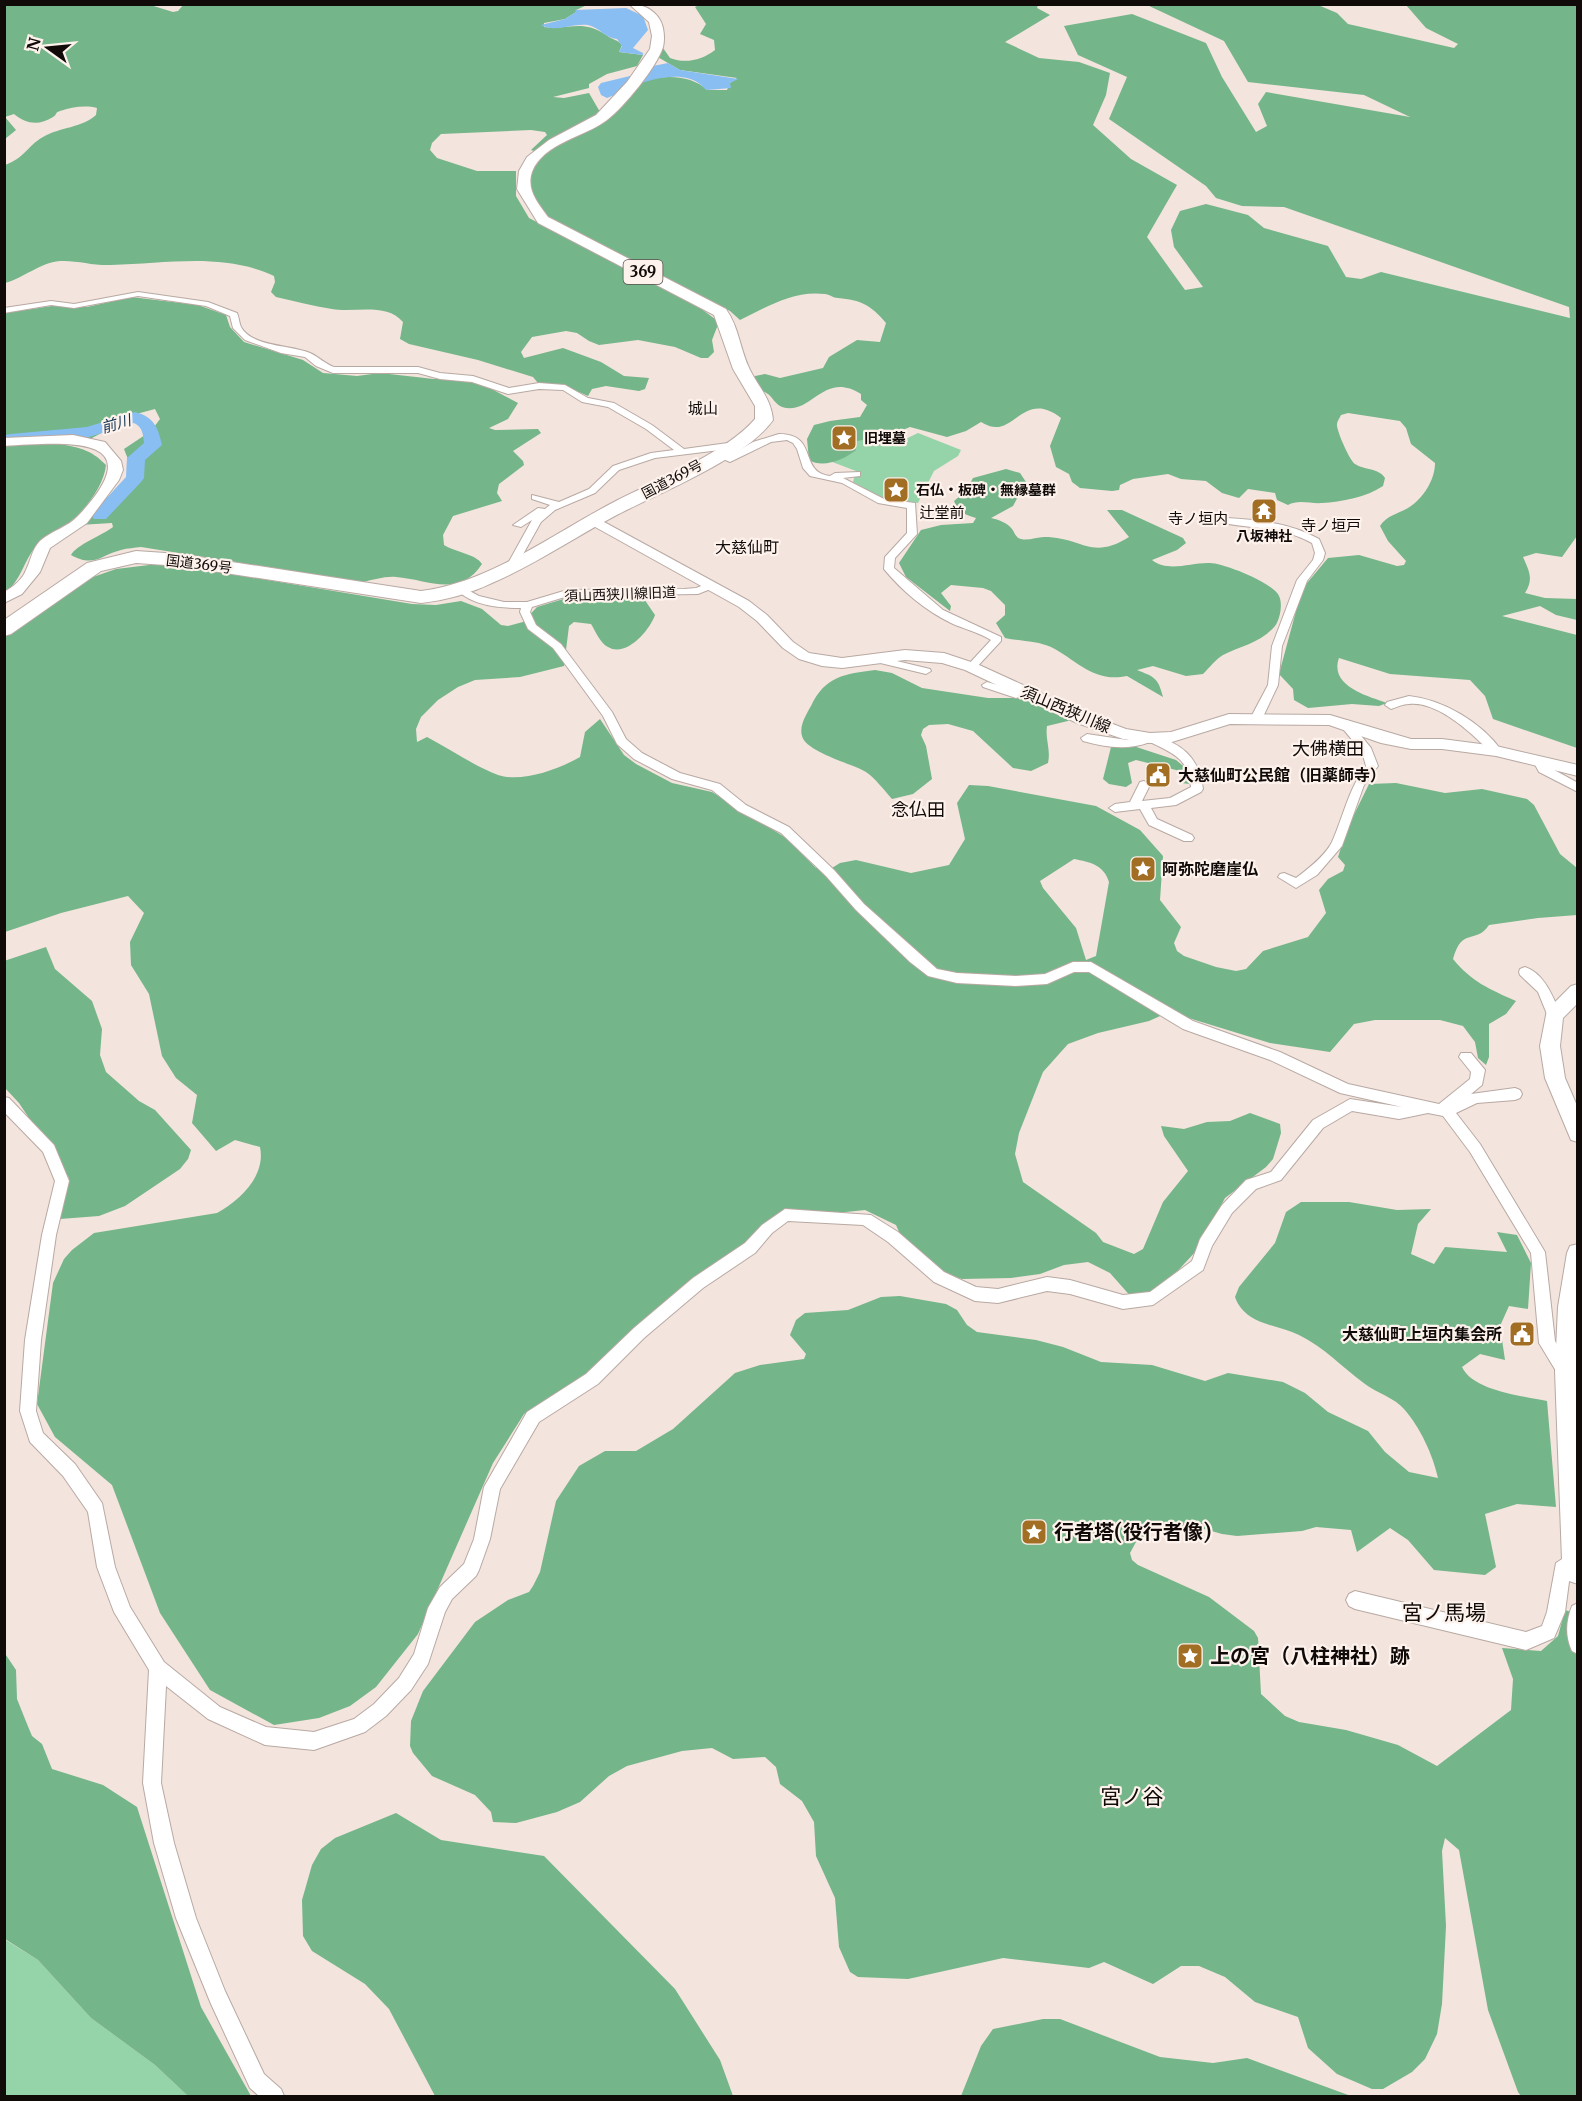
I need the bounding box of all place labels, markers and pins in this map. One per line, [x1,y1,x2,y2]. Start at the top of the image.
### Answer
place icon: 旧埋墓 [829,423,859,453]
place label: 旧埋墓 [864,429,906,447]
place icon: 石仏・板碑・無縁墓群 [881,475,911,505]
place label: 石仏・板碑・無縁墓群 [916,481,1056,499]
temple icon: 八坂神社 [1249,496,1279,526]
place label: 八坂神社 [1236,527,1292,545]
public building icon: 大慈仙町公民館（旧薬師寺） [1143,760,1173,790]
place label: 大慈仙町公民館（旧薬師寺） [1178,765,1386,785]
place icon: 阿弥陀磨崖仏 [1128,854,1158,884]
place label: 阿弥陀磨崖仏 [1162,859,1258,879]
public building icon: 大慈仙町上垣内集会所 [1507,1319,1537,1349]
place label: 大慈仙町上垣内集会所 [1342,1324,1502,1344]
place icon: 行者塔(役行者像) [1019,1517,1049,1547]
place label: 行者塔(役行者像) [1054,1519,1212,1544]
place icon: 上の宮（八柱神社）跡 [1175,1641,1205,1671]
place label: 上の宮（八柱神社）跡 [1210,1643,1410,1668]

